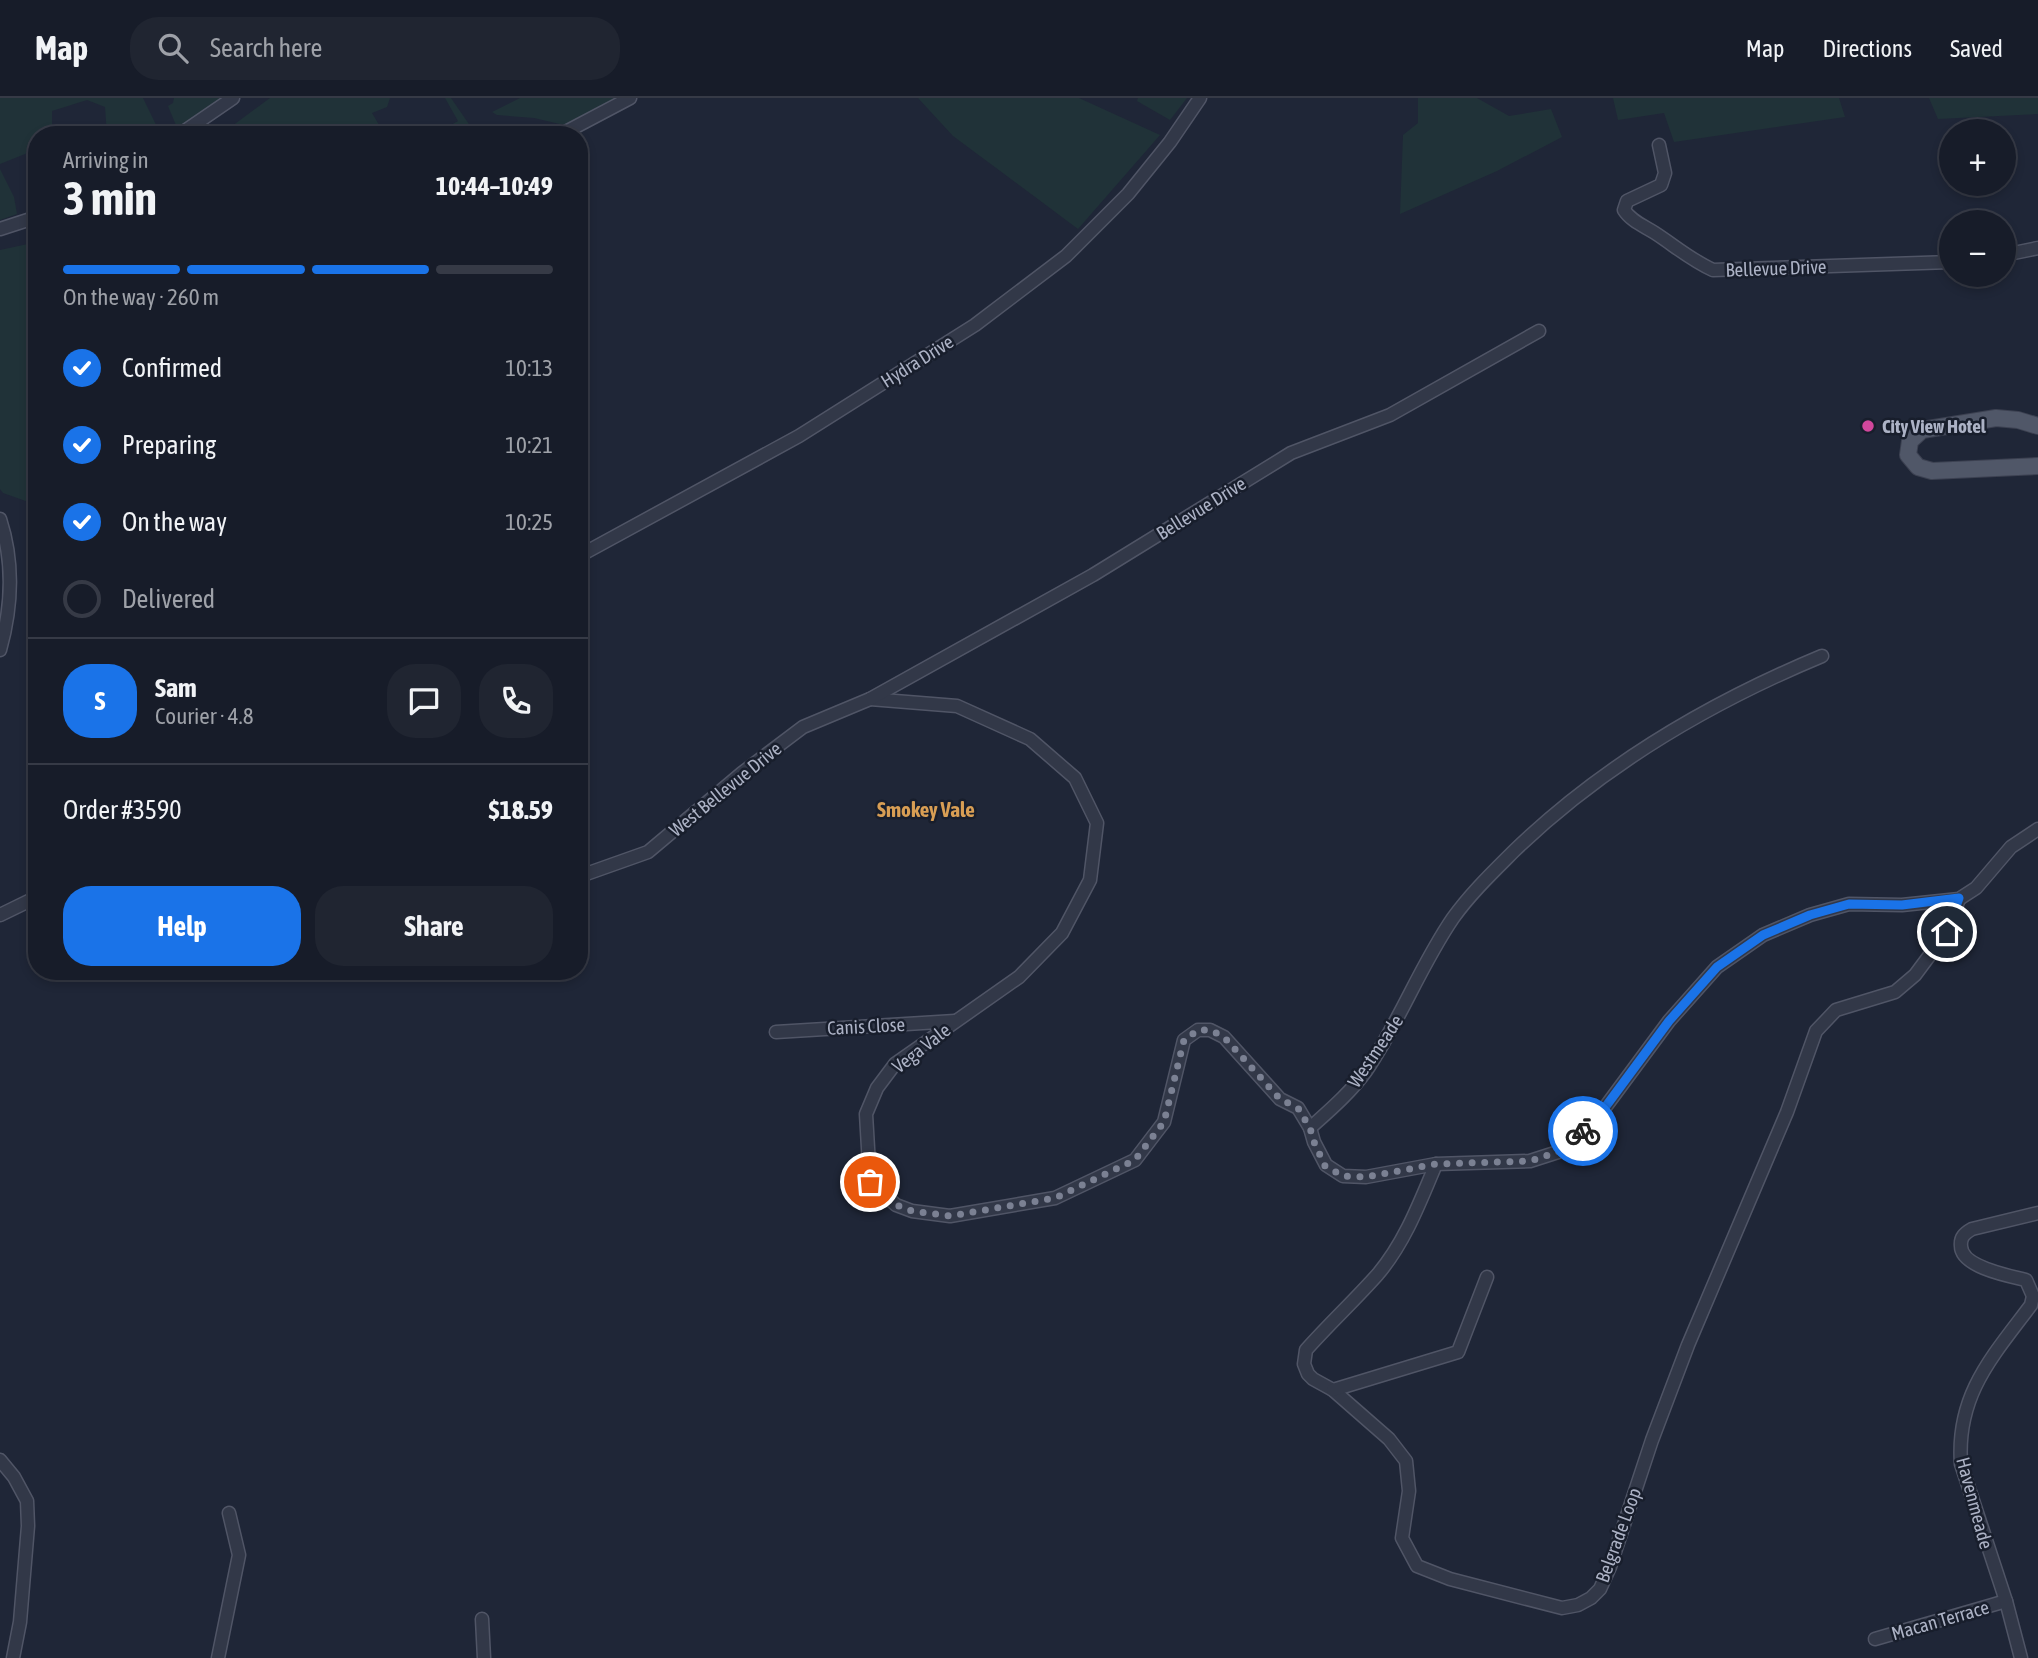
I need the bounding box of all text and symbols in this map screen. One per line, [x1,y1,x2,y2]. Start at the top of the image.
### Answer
search box [130,17,620,80]
text: Map [35,29,88,67]
icon: search [154,29,192,67]
text: Search here [210,33,322,63]
text: Map [1746,35,1784,62]
text: Directions [1822,35,1912,62]
text: Saved [1950,35,2003,62]
map controls [1939,119,2016,287]
button: + [1939,119,2016,196]
text: Arriving in [63,147,149,173]
text: 10:44–10:49 [436,171,553,201]
text: 3 min [63,172,157,225]
button: − [1939,210,2016,287]
street label: Bellevue Drive [1725,255,1827,281]
text: On the way · 260 m [63,284,219,310]
street label: Hydra Drive [877,330,957,392]
icon: check [63,349,101,387]
text: Confirmed [122,353,222,383]
text: 10:13 [505,355,553,381]
place label: City View Hotel [1882,415,1987,437]
marker: City View Hotel [1860,418,1876,434]
icon: check [63,426,101,464]
text: Preparing [122,430,216,460]
text: 10:21 [505,432,553,458]
street label: Bellevue Drive [1152,472,1250,544]
icon: check [63,503,101,541]
text: On the way [122,507,227,537]
text: 10:25 [505,509,553,535]
text: Delivered [122,584,215,614]
button: chat [387,664,461,738]
button: phone [479,664,553,738]
text: Sam [155,673,197,703]
text: S [95,686,105,716]
text: Courier · 4.8 [155,703,254,729]
street label: West Bellevue Drive [665,737,785,841]
text: Order #3590 [63,795,182,825]
text: $18.59 [489,795,553,825]
district label: Smokey Vale [877,797,975,821]
button: Help [63,886,301,966]
button: Share [315,886,553,966]
pin [1917,902,1977,962]
icon: home [1928,913,1966,951]
street label: Westmeade [1343,1011,1407,1091]
street label: Canis Close [827,1013,905,1039]
street label: Vega Vale [888,1019,954,1077]
courier [1548,1096,1618,1166]
icon: bike [1564,1112,1602,1150]
pin [840,1152,900,1212]
icon: bag [851,1163,889,1201]
street label: Havenmeade [1952,1455,1998,1551]
street label: Belgrade Loop [1591,1485,1645,1585]
street label: Macan Terrace [1889,1596,1991,1644]

